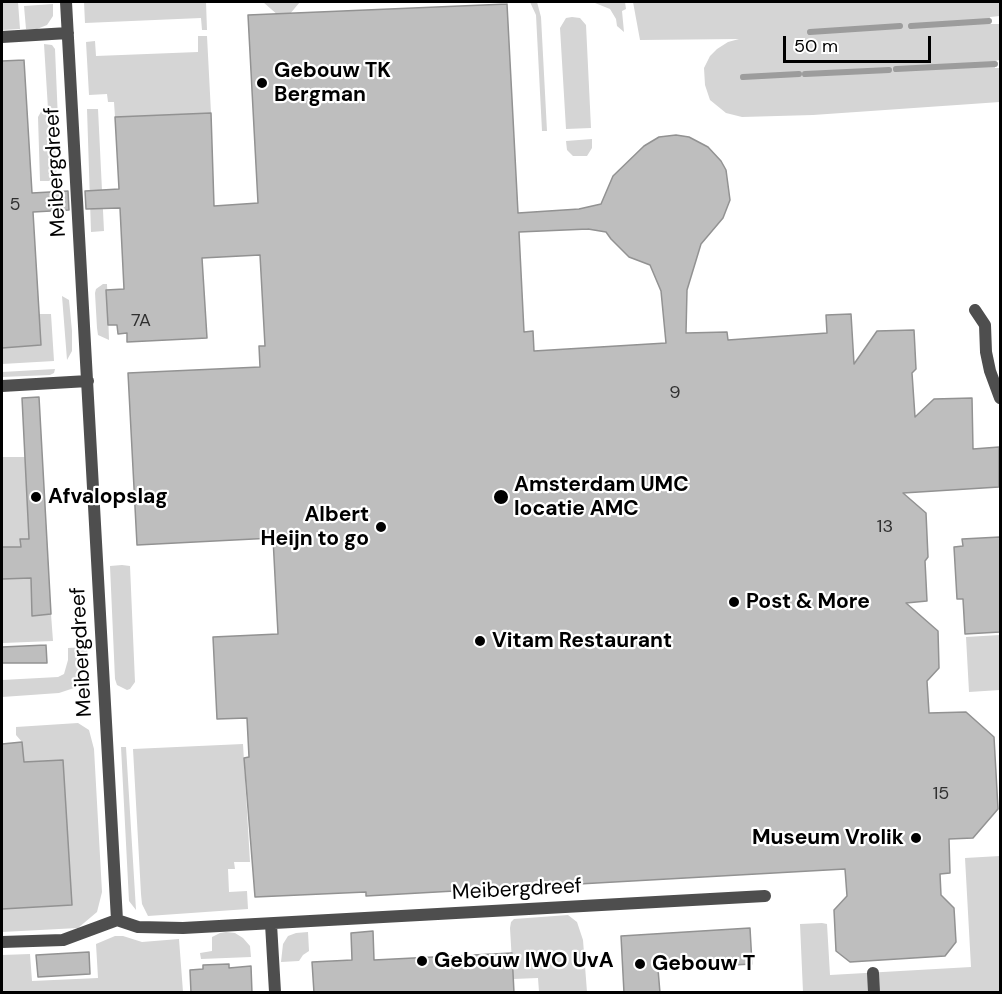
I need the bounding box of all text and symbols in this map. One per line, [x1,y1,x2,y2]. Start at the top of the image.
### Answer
scale bar [786,24,934,62]
text: 50 m [794,34,838,58]
place label: Gebouw TK Bergman [274,58,391,108]
marker: Gebouw TK Bergman [255,76,269,90]
street label: Meibergdreef [40,106,72,238]
house number: 5 [10,194,20,216]
house number: 7A [131,310,151,332]
house number: 9 [669,382,681,404]
place label: Amsterdam UMC locatie AMC [514,472,689,522]
place label: Afvalopslag [48,484,168,510]
marker: Amsterdam UMC locatie AMC [492,488,510,506]
marker: Afvalopslag [29,490,43,504]
place label: Albert Heijn to go [260,502,369,552]
house number: 13 [877,516,893,538]
marker: Albert Heijn to go [374,520,388,534]
street label: Meibergdreef [66,586,98,718]
place label: Post & More [746,589,870,615]
marker: Post & More [727,595,741,609]
place label: Vitam Restaurant [492,628,672,654]
marker: Vitam Restaurant [473,634,487,648]
house number: 15 [933,783,949,805]
place label: Museum Vrolik [752,825,904,851]
marker: Museum Vrolik [909,831,923,845]
street label: Meibergdreef [451,874,583,906]
place label: Gebouw IWO UvA [434,948,614,974]
place label: Gebouw T [652,951,755,977]
marker: Gebouw IWO UvA [415,954,429,968]
marker: Gebouw T [633,957,647,971]

